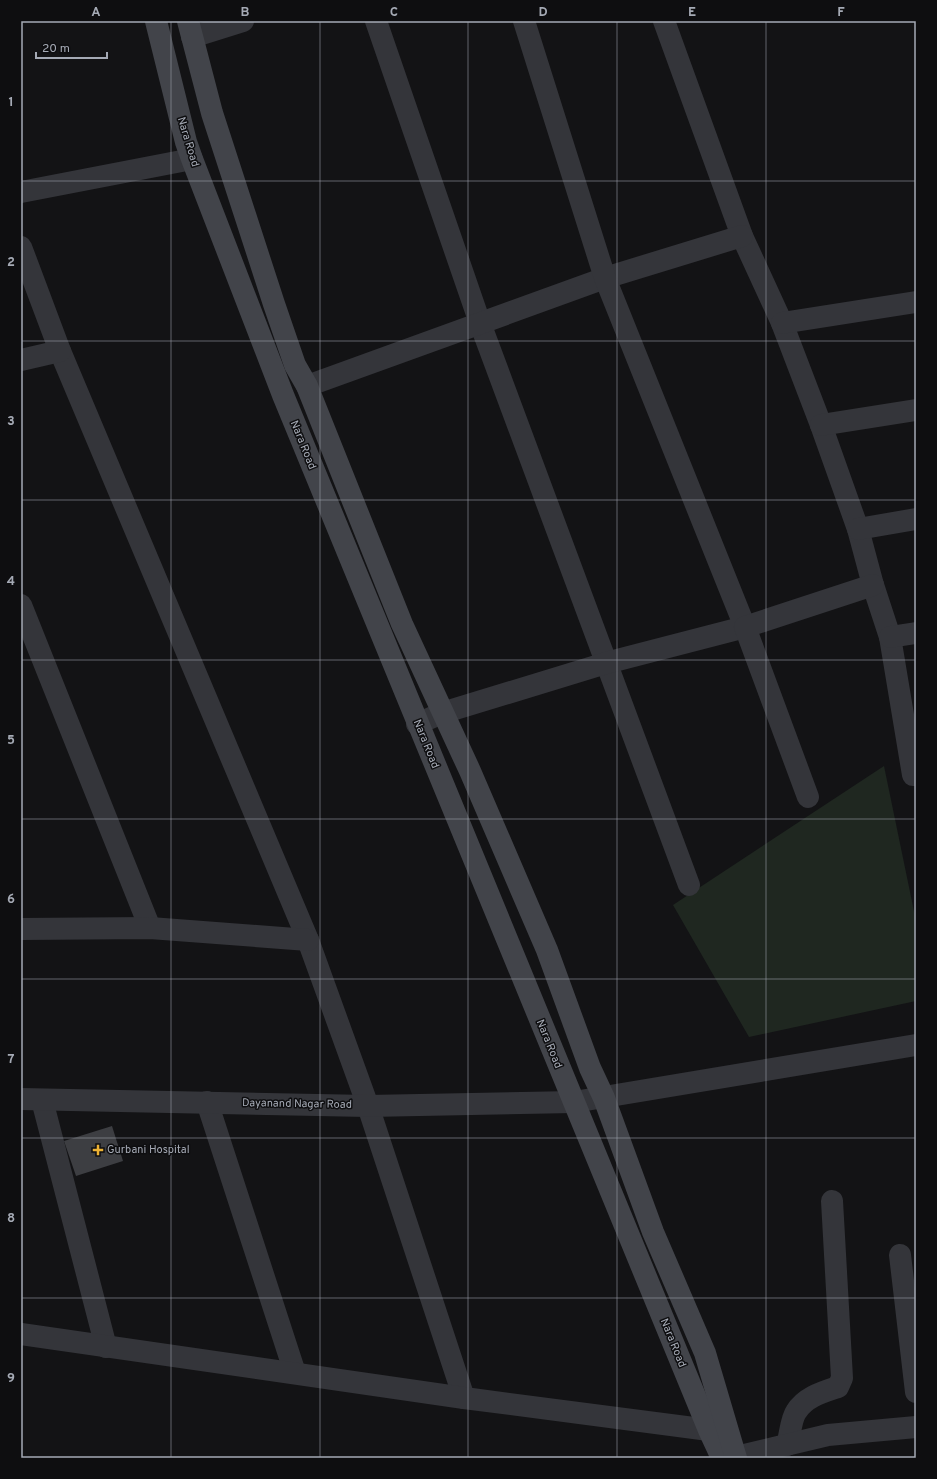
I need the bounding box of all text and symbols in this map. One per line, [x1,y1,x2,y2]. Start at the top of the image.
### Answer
text: A [91,5,101,21]
text: B [241,5,250,21]
text: C [390,5,398,21]
text: D [538,5,548,21]
text: E [688,5,696,21]
text: F [837,5,845,21]
scale bar [36,34,107,60]
text: 20 m [42,41,70,57]
text: 1 [8,95,14,111]
street label: Nara Road [174,115,202,169]
text: 2 [7,255,15,271]
text: 3 [7,414,15,430]
street label: Nara Road [287,419,319,471]
text: 4 [7,574,15,590]
street label: Nara Road [410,718,442,770]
text: 5 [7,733,15,749]
text: 6 [7,892,15,908]
street label: Nara Road [533,1018,565,1070]
text: 7 [8,1052,15,1068]
street label: Dayanand Nagar Road [242,1096,352,1112]
place label: Gurbani Hospital [107,1143,190,1157]
marker: Gurbani Hospital [92,1144,104,1156]
text: 8 [7,1211,15,1227]
street label: Nara Road [657,1317,689,1369]
text: 9 [7,1371,15,1387]

